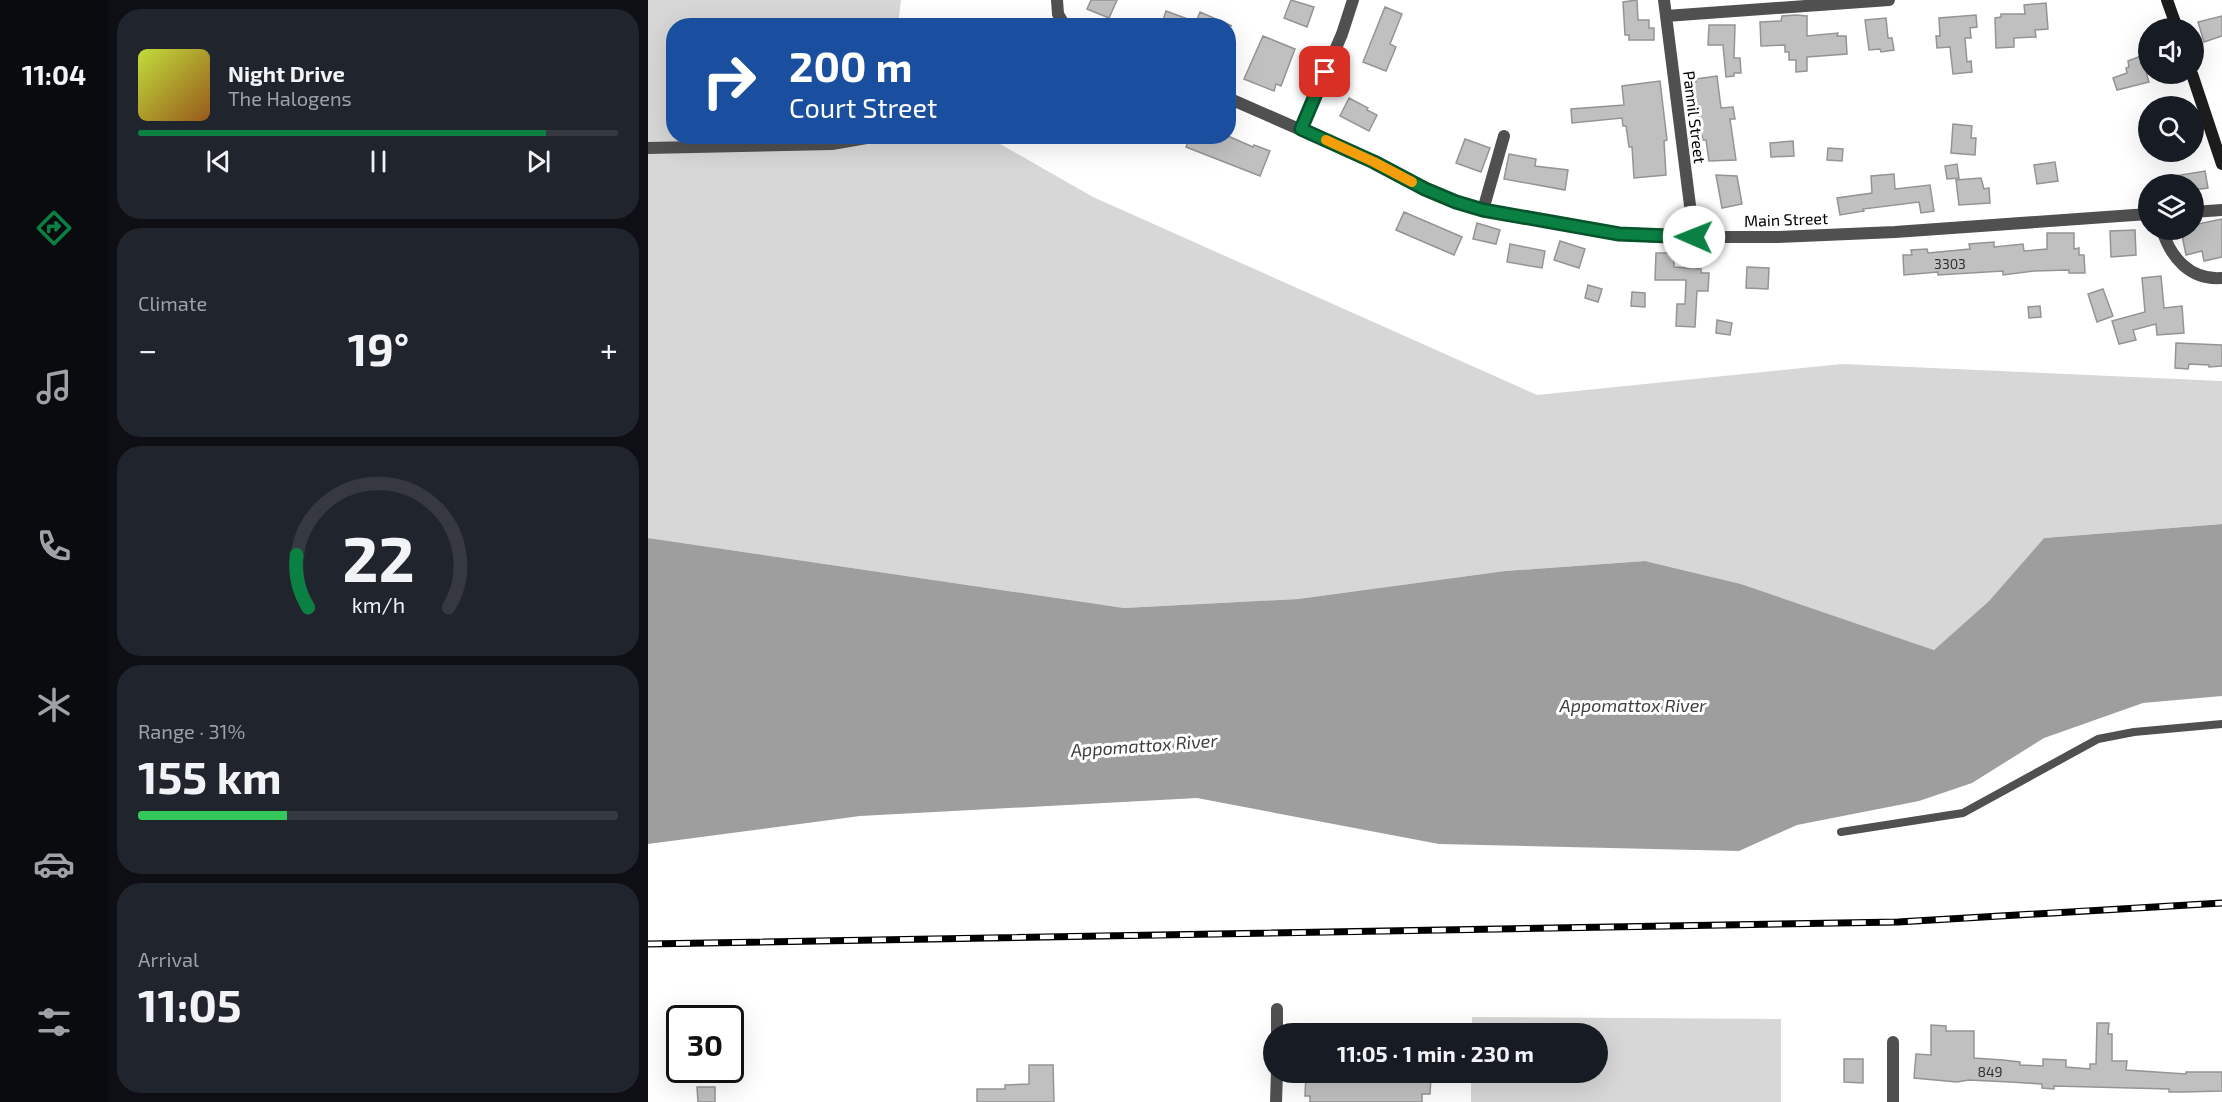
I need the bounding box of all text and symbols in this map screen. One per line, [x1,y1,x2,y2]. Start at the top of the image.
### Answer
map controls [2138,18,2204,240]
button: sound [2138,18,2204,84]
text: 200 m [789,40,912,90]
icon: right [690,42,768,120]
pin [1299,46,1350,97]
icon: arrive [1308,55,1341,88]
text: 11:04 [22,58,86,90]
text: Night Drive [228,60,345,86]
street label: Pannil Street [1680,70,1710,164]
text: The Halogens [228,86,352,110]
text: Court Street [789,91,937,123]
button: search [2138,96,2204,162]
icon: previous [202,145,235,178]
icon: pause [362,145,395,178]
icon: next [522,145,555,178]
button: layers [2138,174,2204,240]
position arrow [1662,205,1726,269]
icon: directions [33,207,75,249]
street label: Main Street [1744,208,1828,230]
house number: 3303 [1934,255,1966,272]
text: Climate [138,291,207,315]
text: 19° [348,321,409,375]
text: − [138,329,157,369]
text: + [600,329,618,369]
icon: music [33,366,75,408]
text: 22 [342,520,414,595]
icon: phone [33,525,75,567]
text: km/h [351,592,405,617]
icon: climate [33,684,75,726]
water label: Appomattox River [1559,694,1707,716]
text: Range · 31% [138,719,245,743]
water label: Appomattox River [1069,729,1219,761]
text: 155 km [138,749,282,803]
icon: car [33,843,75,885]
text: Arrival [138,947,199,971]
text: 11:05 [138,977,242,1031]
icon: filters [33,1001,75,1043]
speed limit sign: 30 [666,1005,744,1083]
text: 11:05 · 1 min · 230 m [1337,1040,1534,1066]
house number: 849 [1977,1063,2003,1080]

